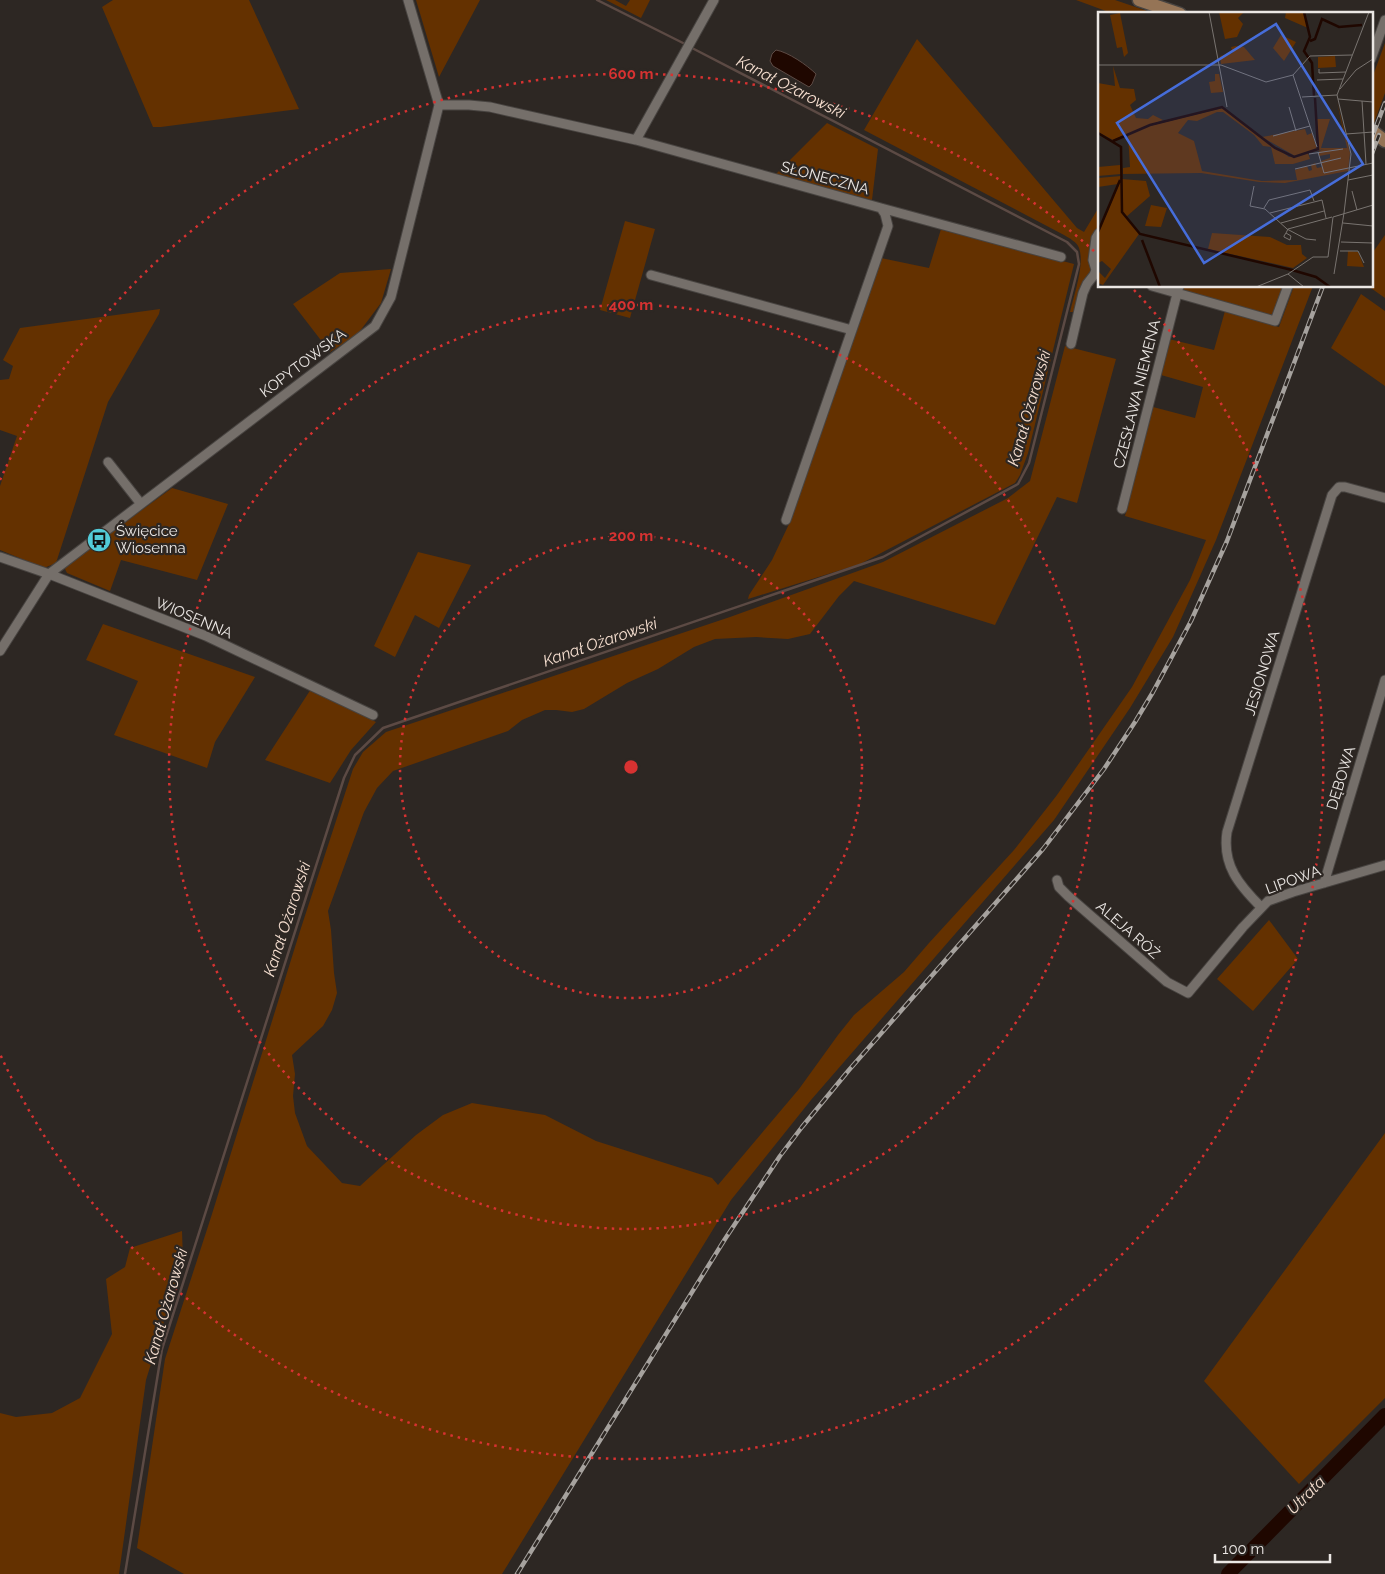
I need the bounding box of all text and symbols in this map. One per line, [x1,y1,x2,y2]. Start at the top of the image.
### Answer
inset map [1098,12,1372,288]
water label: Kanał Ożarowski [733,51,849,123]
text: 600 m [608,65,654,83]
street label: SŁONECZNA [779,158,871,198]
text: 400 m [609,296,653,314]
street label: CZESŁAWA NIEMENA [1110,318,1164,470]
street label: KOPYTOWSKA [256,325,350,401]
water label: Kanał Ożarowski [1003,347,1055,468]
place label: Święcice Wiosenna [116,522,186,557]
bus stop icon: Święcice Wiosenna [86,527,112,553]
text: 200 m [609,527,653,545]
street label: WIOSENNA [153,594,235,642]
water label: Kanał Ożarowski [540,613,660,670]
street label: JESIONOWA [1241,628,1283,718]
street label: DĘBOWA [1323,744,1359,812]
centre of rings [622,758,640,776]
water label: Kanał Ożarowski [260,859,315,979]
street label: LIPOWA [1263,862,1323,898]
street label: ALEJA RÓŻ [1092,897,1164,963]
water label: Kanał Ożarowski [140,1245,192,1366]
water label: Utrata [1283,1472,1329,1518]
scale bar [1215,1532,1330,1564]
text: 100 m [1222,1540,1264,1558]

